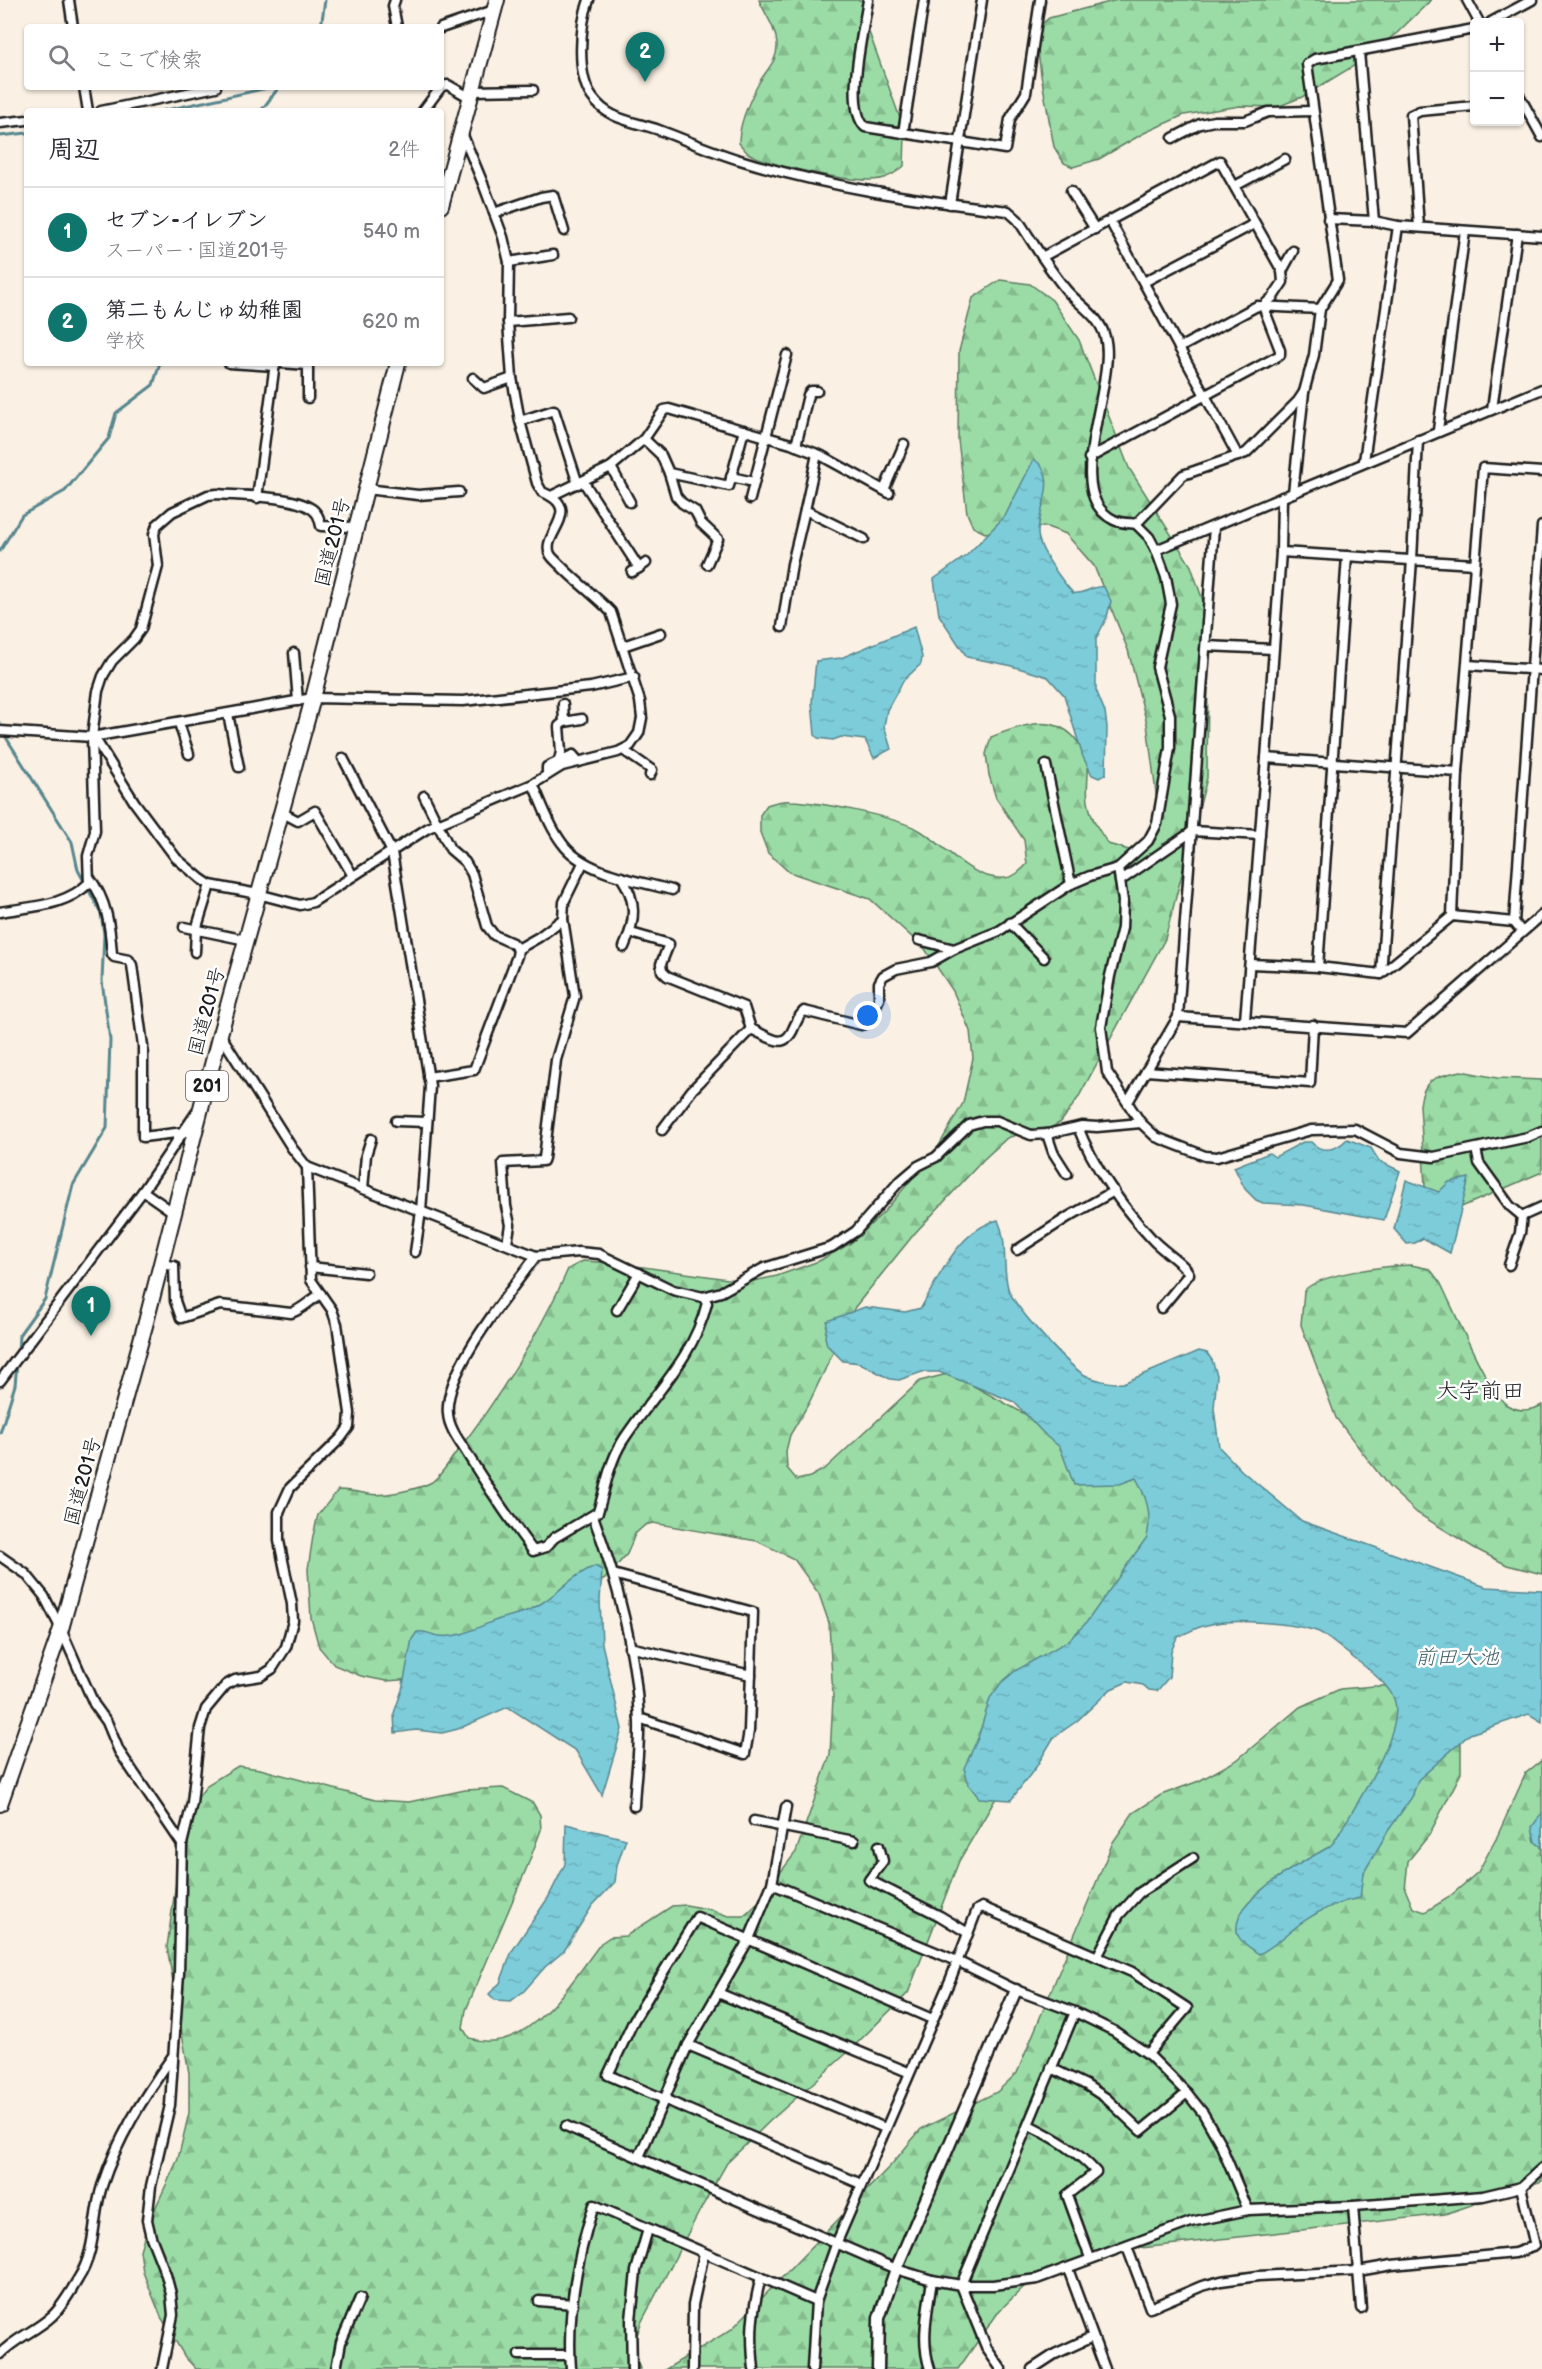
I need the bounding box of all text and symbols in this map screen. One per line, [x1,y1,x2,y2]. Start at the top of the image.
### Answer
map controls [1470,18,1524,126]
button: + [1470,18,1524,72]
search box [24,24,444,90]
pin: 2 [626,32,664,82]
icon: search [45,41,78,74]
text: ここで検索 [93,47,203,74]
button: − [1470,72,1524,126]
text: 周辺 [48,135,100,166]
text: 2件 [388,138,420,162]
text: セブン-イレブン [105,207,268,234]
text: 1 [63,220,72,244]
text: 540 m [363,220,420,244]
text: スーパー · 国道201号 [105,239,289,263]
text: 第二もんじゅ幼稚園 [105,297,303,324]
text: 2 [62,310,73,334]
text: 620 m [362,310,420,334]
text: 学校 [105,329,145,353]
street label: 国道201号 [310,495,356,589]
street label: 国道201号 [184,964,230,1058]
your location [853,1001,882,1030]
road number: 201 [186,1071,228,1101]
pin: 1 [72,1286,110,1336]
district label: 大字前田 [1436,1378,1524,1405]
street label: 国道201号 [60,1434,106,1528]
water label: 前田大池 [1415,1645,1500,1670]

